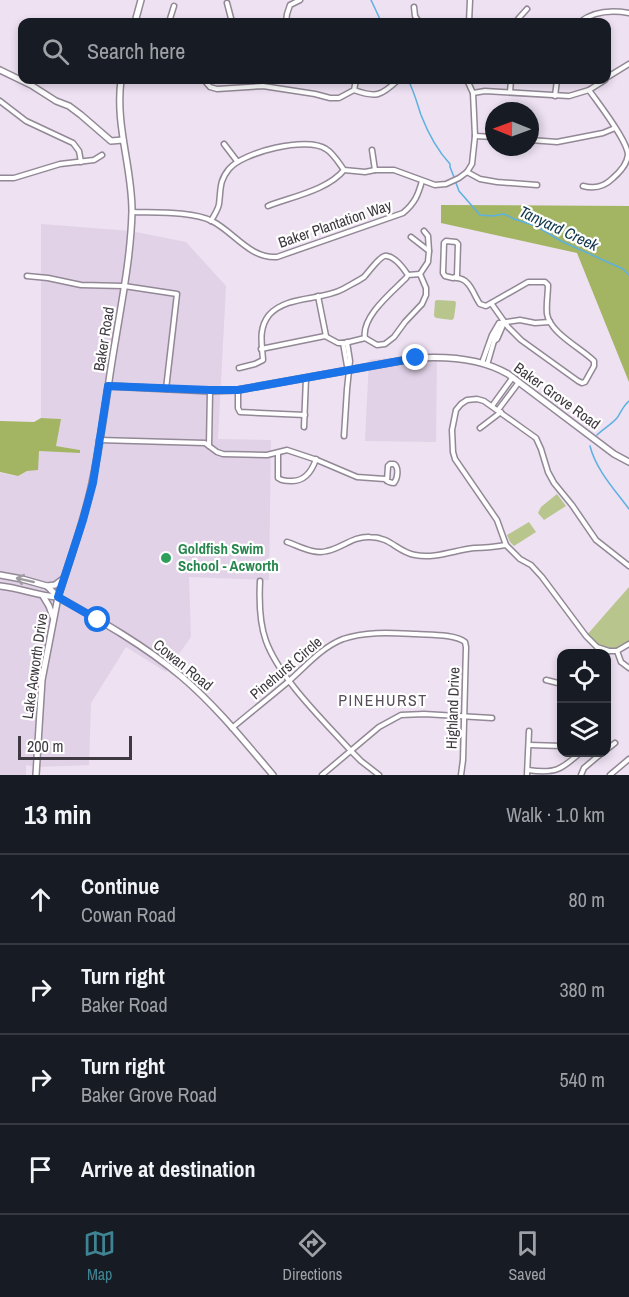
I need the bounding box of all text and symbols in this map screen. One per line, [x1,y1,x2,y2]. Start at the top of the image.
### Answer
search box [18,18,611,84]
icon: search [39,35,72,68]
text: Search here [87,36,185,66]
north arrow [485,102,539,156]
street label: Baker Plantation Way [275,194,395,253]
water label: Tanyard Creek [516,200,603,256]
street label: Baker Road [88,305,119,373]
route end [402,344,428,370]
street label: Baker Grove Road [510,357,605,434]
place label: Goldfish Swim School - Acworth [178,538,279,576]
marker: Goldfish Swim School - Acworth [159,551,173,565]
one-way arrow [16,574,36,585]
route start [84,606,110,632]
street label: Lake Acworth Drive [17,612,52,720]
street label: Pinehurst Circle [245,631,326,704]
street label: Cowan Road [149,634,218,695]
map controls [557,649,611,757]
button: locate [557,649,611,703]
street label: Highland Drive [441,666,464,749]
district label: PINEHURST [338,689,428,711]
button: layers [557,703,611,757]
scale bar [18,733,132,760]
text: 200 m [27,735,63,757]
text: 13 min [24,797,92,832]
text: Walk · 1.0 km [506,801,605,828]
text: Continue [81,871,159,901]
icon: ahead [24,883,57,916]
text: 80 m [569,886,605,913]
text: Cowan Road [81,901,176,928]
text: Turn right [81,961,165,991]
icon: right [24,973,57,1006]
text: 380 m [559,976,605,1003]
text: Baker Road [81,991,168,1018]
text: Turn right [81,1051,165,1081]
icon: right [24,1063,57,1096]
text: 540 m [559,1066,605,1093]
text: Baker Grove Road [81,1081,217,1108]
icon: arrive [24,1153,57,1186]
text: Arrive at destination [81,1154,255,1184]
tab: Map [83,1227,116,1285]
tab: Directions [282,1227,342,1285]
tab: Saved [509,1227,546,1285]

